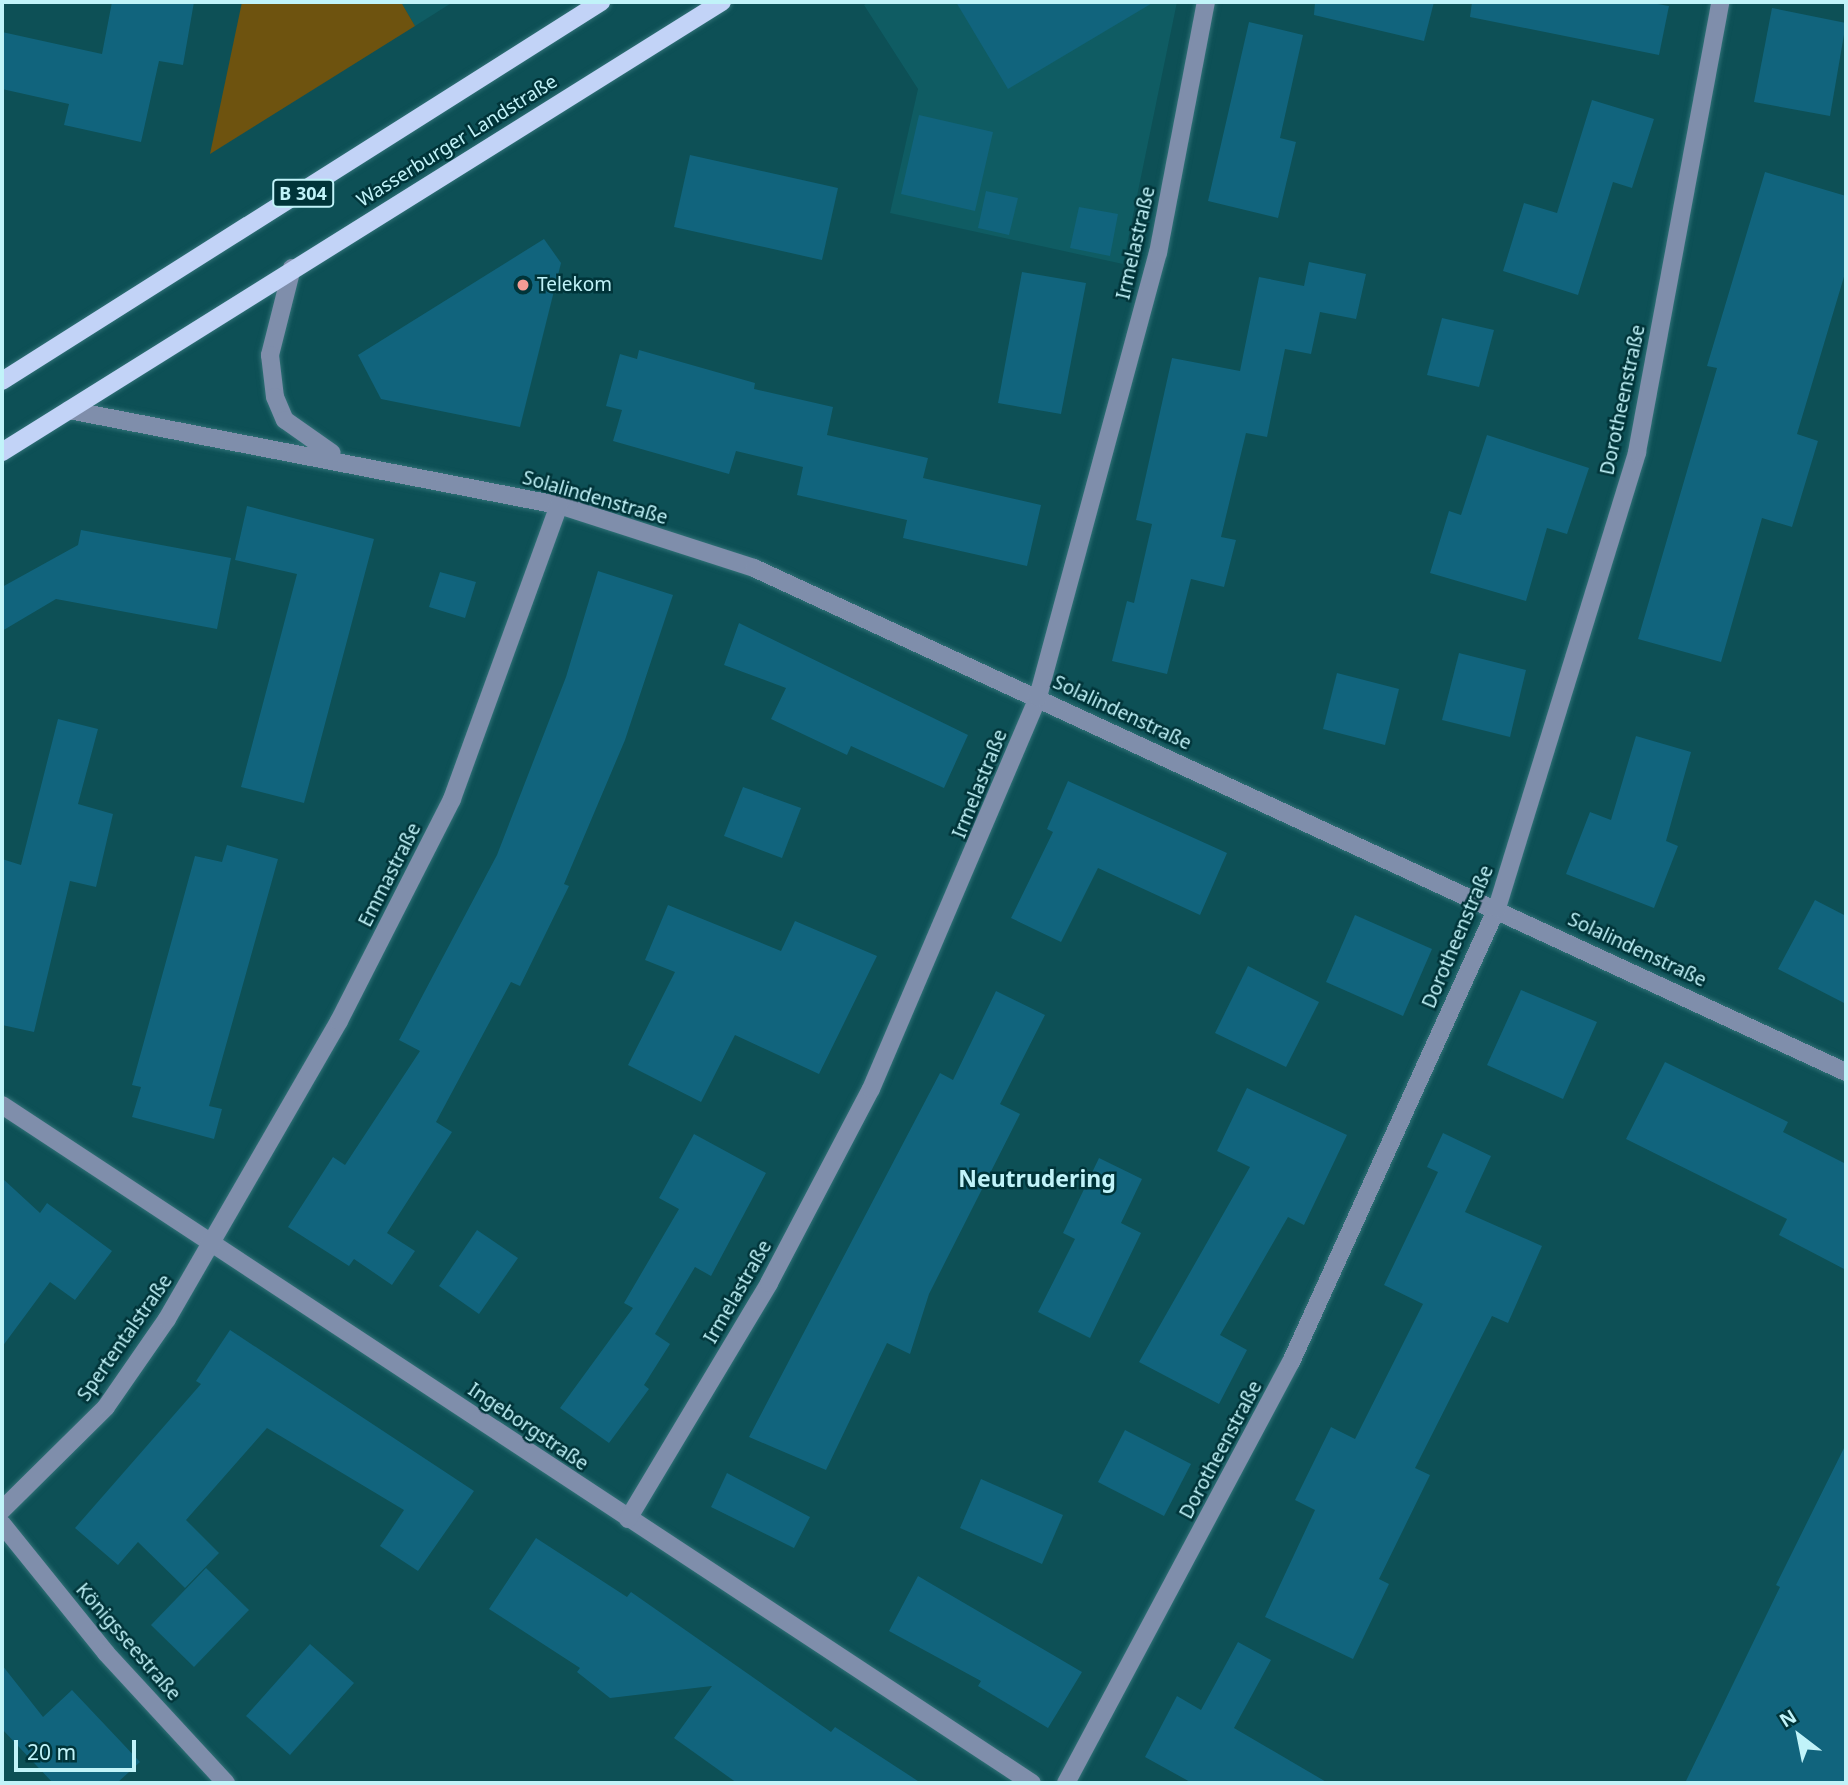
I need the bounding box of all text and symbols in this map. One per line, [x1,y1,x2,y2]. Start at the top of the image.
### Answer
street label: Wasserburger Landstraße [353,70,561,212]
road number: B 304 [272,178,334,208]
street label: Irmelastraße [1112,184,1160,302]
place label: Telekom [537,274,612,296]
marker: Telekom [515,277,531,293]
street label: Dorotheenstraße [1596,323,1650,477]
street label: Solalindenstraße [520,466,670,530]
street label: Solalindenstraße [1049,671,1195,755]
street label: Irmelastraße [948,726,1012,842]
street label: Emmastraße [354,819,426,931]
street label: Dorotheenstraße [1418,862,1498,1012]
street label: Solalindenstraße [1564,908,1710,992]
district label: Neutrudering [958,1164,1116,1192]
street label: Irmelastraße [699,1236,777,1348]
street label: Spertentalstraße [73,1270,177,1406]
street label: Dorotheenstraße [1175,1377,1267,1523]
street label: Ingeborgstraße [464,1378,592,1476]
street label: Königsseestraße [71,1579,185,1705]
north arrow [1764,1701,1834,1771]
text: N [1774,1703,1801,1733]
scale bar [18,1726,140,1770]
text: 20 m [27,1738,76,1766]

